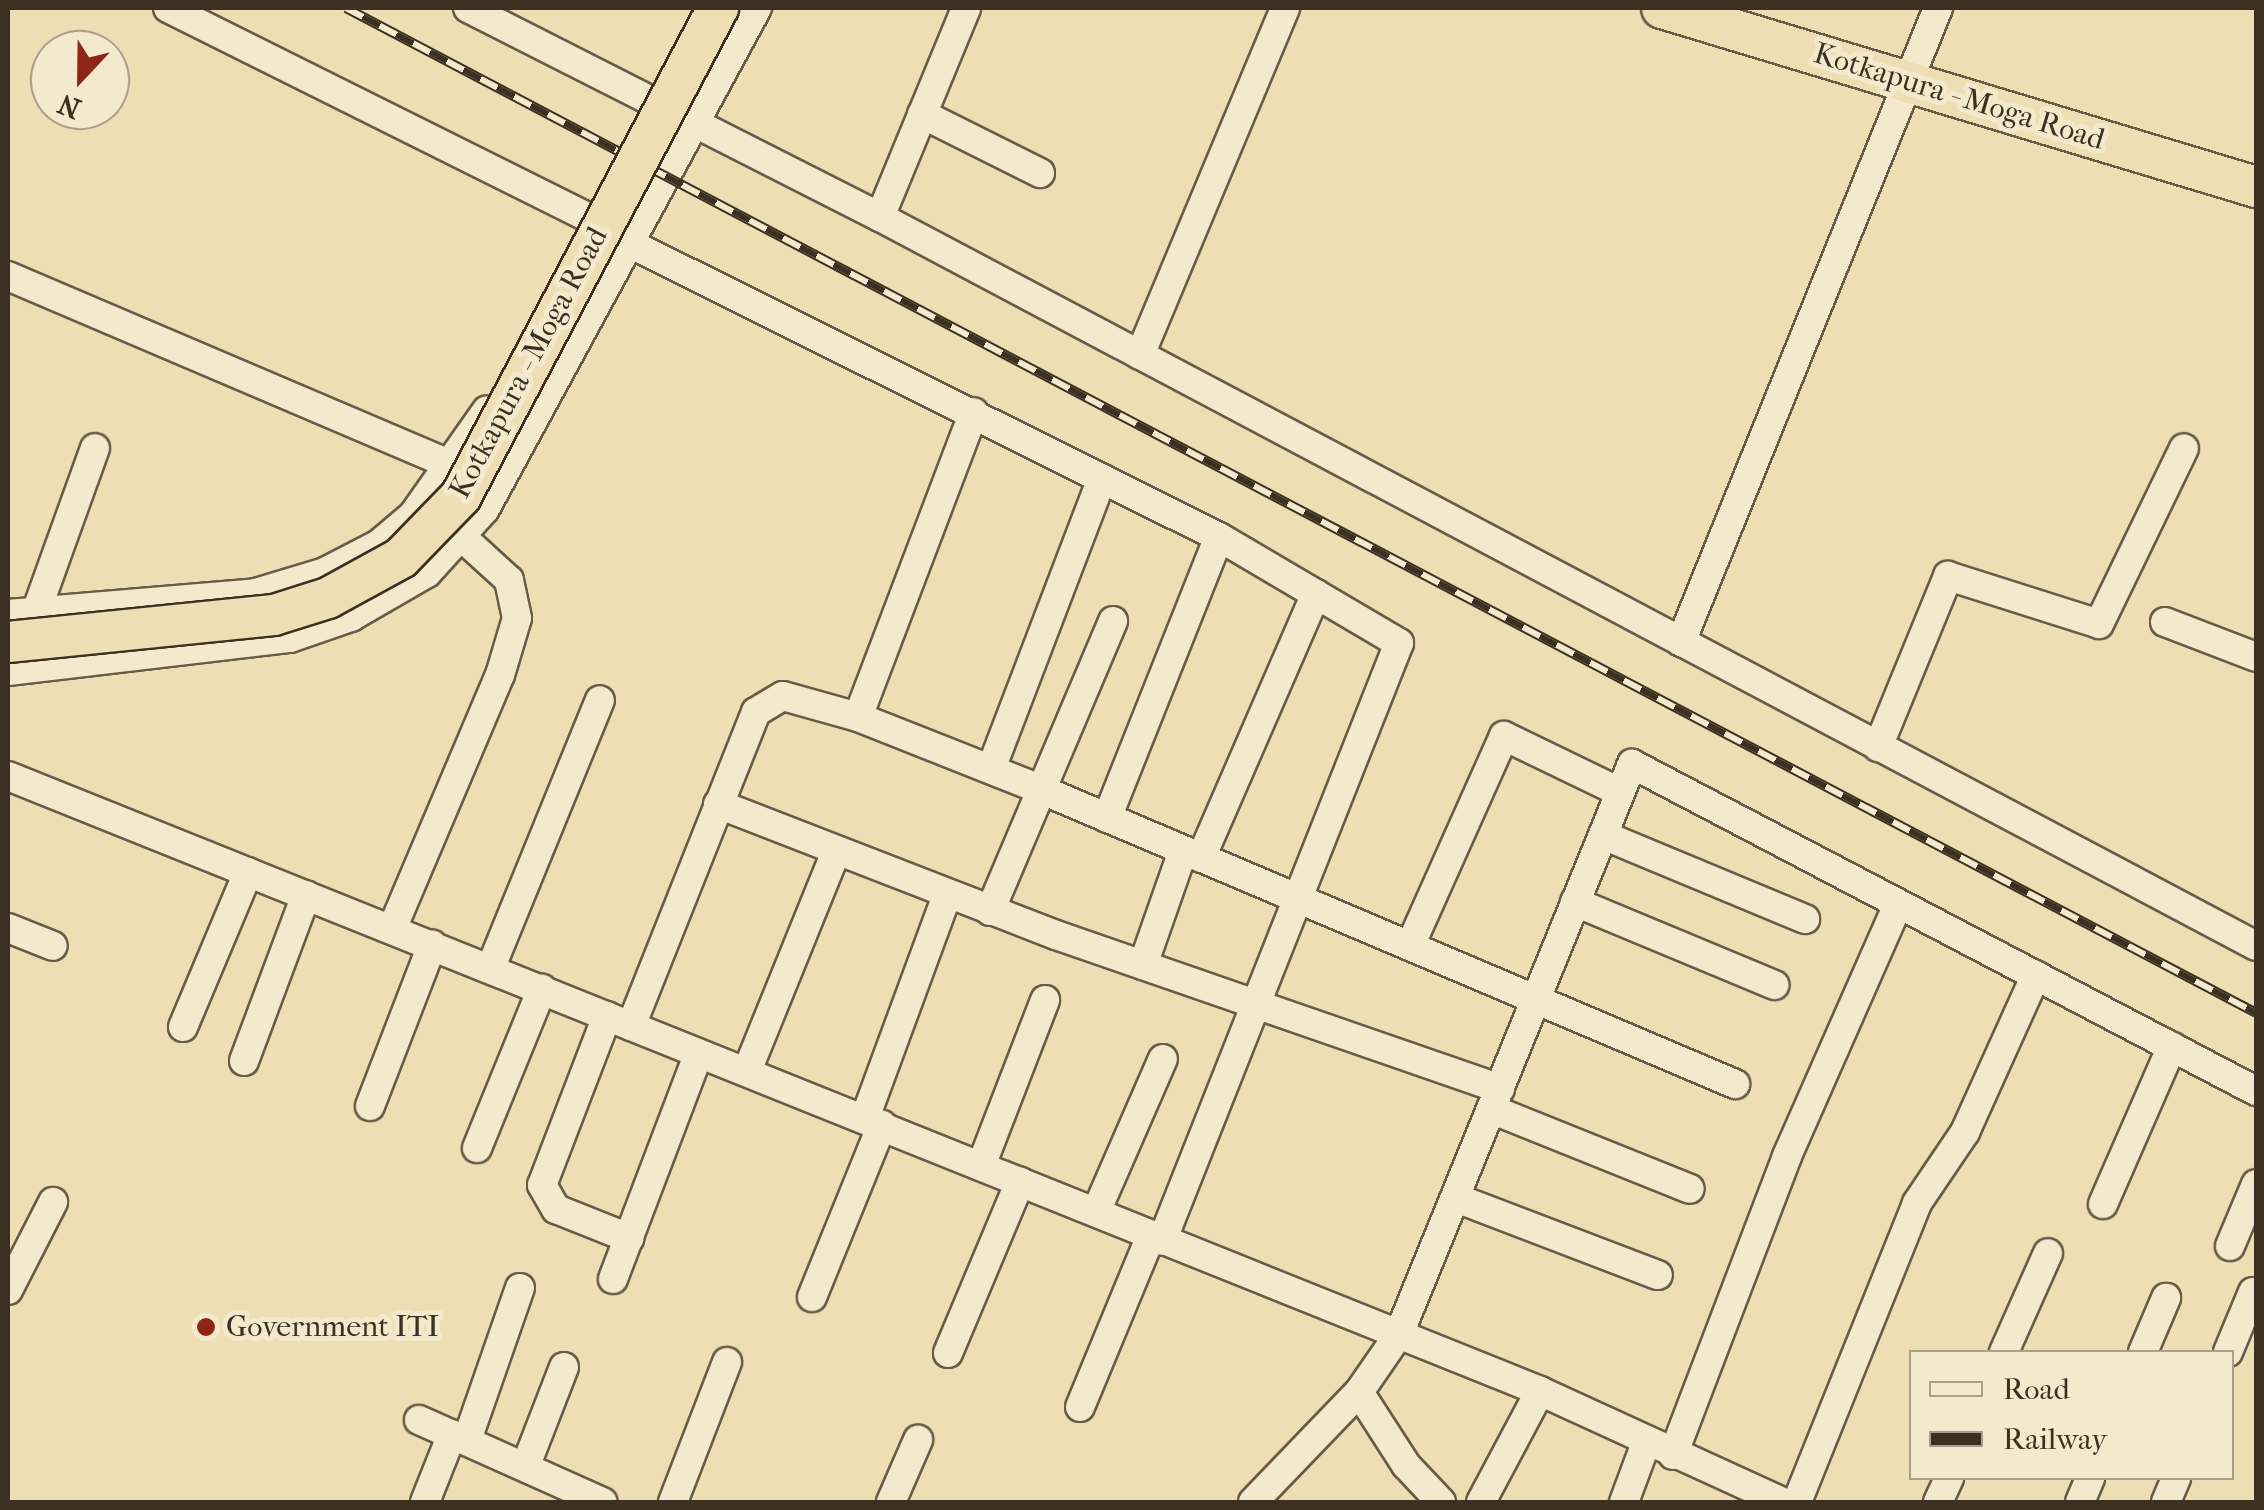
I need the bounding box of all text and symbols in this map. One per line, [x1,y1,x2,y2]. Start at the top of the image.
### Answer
north arrow [30,30,130,130]
street label: Kotkapura - Moga Road [1809,36,2109,158]
text: N [53,87,85,126]
street label: Kotkapura - Moga Road [442,221,616,505]
place label: Government ITI [226,1309,439,1345]
marker: Government ITI [195,1316,217,1338]
legend [1909,1350,2234,1480]
text: Road [2003,1372,2070,1407]
text: Railway [2003,1422,2107,1457]

